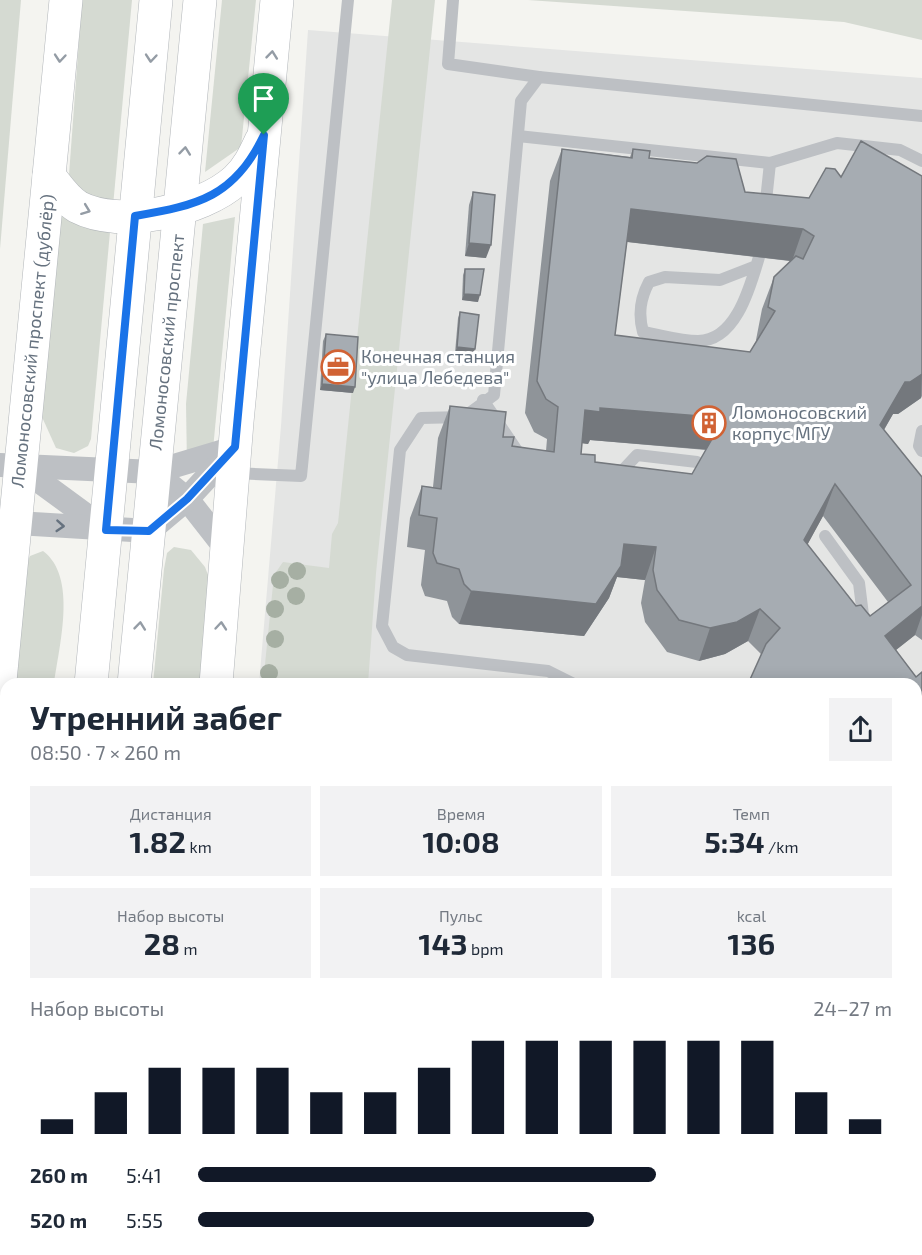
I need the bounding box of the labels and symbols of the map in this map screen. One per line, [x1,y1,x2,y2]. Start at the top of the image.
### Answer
one-way arrow [265,50,278,59]
one-way arrow [54,54,67,63]
one-way arrow [145,54,158,63]
pin [238,73,289,135]
one-way arrow [178,146,191,155]
street label: Ломоносовский проспект (дублёр) [6,193,58,489]
one-way arrow [80,203,91,215]
street label: Ломоносовский проспект [144,232,188,451]
place label: Конечная станция "улица Лебедева" [361,345,515,388]
office icon: Конечная станция "улица Лебедева" [320,349,356,385]
place label: Ломоносовский корпус МГУ [732,401,867,444]
building icon: Ломоносовский корпус МГУ [691,405,727,441]
one-way arrow [56,520,65,533]
one-way arrow [133,621,146,630]
one-way arrow [214,621,227,630]

